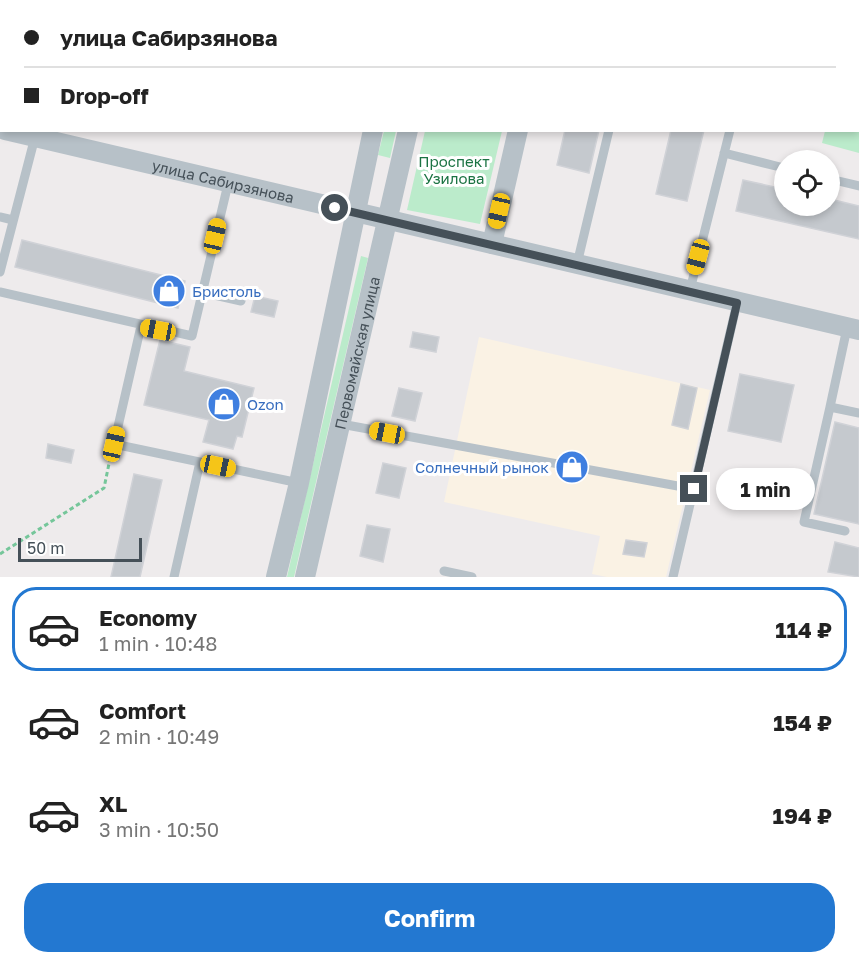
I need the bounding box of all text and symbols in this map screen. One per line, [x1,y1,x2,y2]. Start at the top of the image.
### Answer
text: улица Сабирзянова [60,24,277,51]
text: Drop-off [60,82,149,109]
map controls [774,150,840,216]
button: locate [774,150,840,216]
park label: Проспект Узилова [418,152,490,187]
street label: улица Сабирзянова [150,156,296,206]
car [486,191,512,231]
route start [321,194,348,221]
car [202,216,228,256]
car [685,237,711,277]
shop icon: Бристоль [151,273,187,309]
street label: Первомайская улица [330,275,383,431]
place label: Бристоль [192,282,261,300]
car [139,318,177,342]
shop icon: Ozon [206,386,242,422]
place label: Ozon [247,395,284,413]
car [368,421,406,445]
car [101,424,127,464]
shop icon: Солнечный рынок [554,449,590,485]
car [199,453,237,479]
place label: Солнечный рынок [415,458,549,476]
callout: 1 min [715,468,814,510]
route end [680,475,707,502]
text: 1 min [740,477,791,501]
scale bar [18,535,142,562]
text: 50 m [27,538,64,558]
icon: car [27,602,81,656]
text: Economy [99,604,197,631]
text: 114 ₽ [775,616,832,643]
text: 1 min · 10:48 [99,631,218,655]
icon: car [27,695,81,749]
text: Comfort [99,697,186,724]
text: 154 ₽ [773,709,832,736]
text: 2 min · 10:49 [99,724,219,748]
icon: car [27,788,81,842]
text: XL [99,790,127,817]
text: 194 ₽ [773,802,832,829]
text: 3 min · 10:50 [99,817,219,841]
button: Confirm [24,883,835,952]

